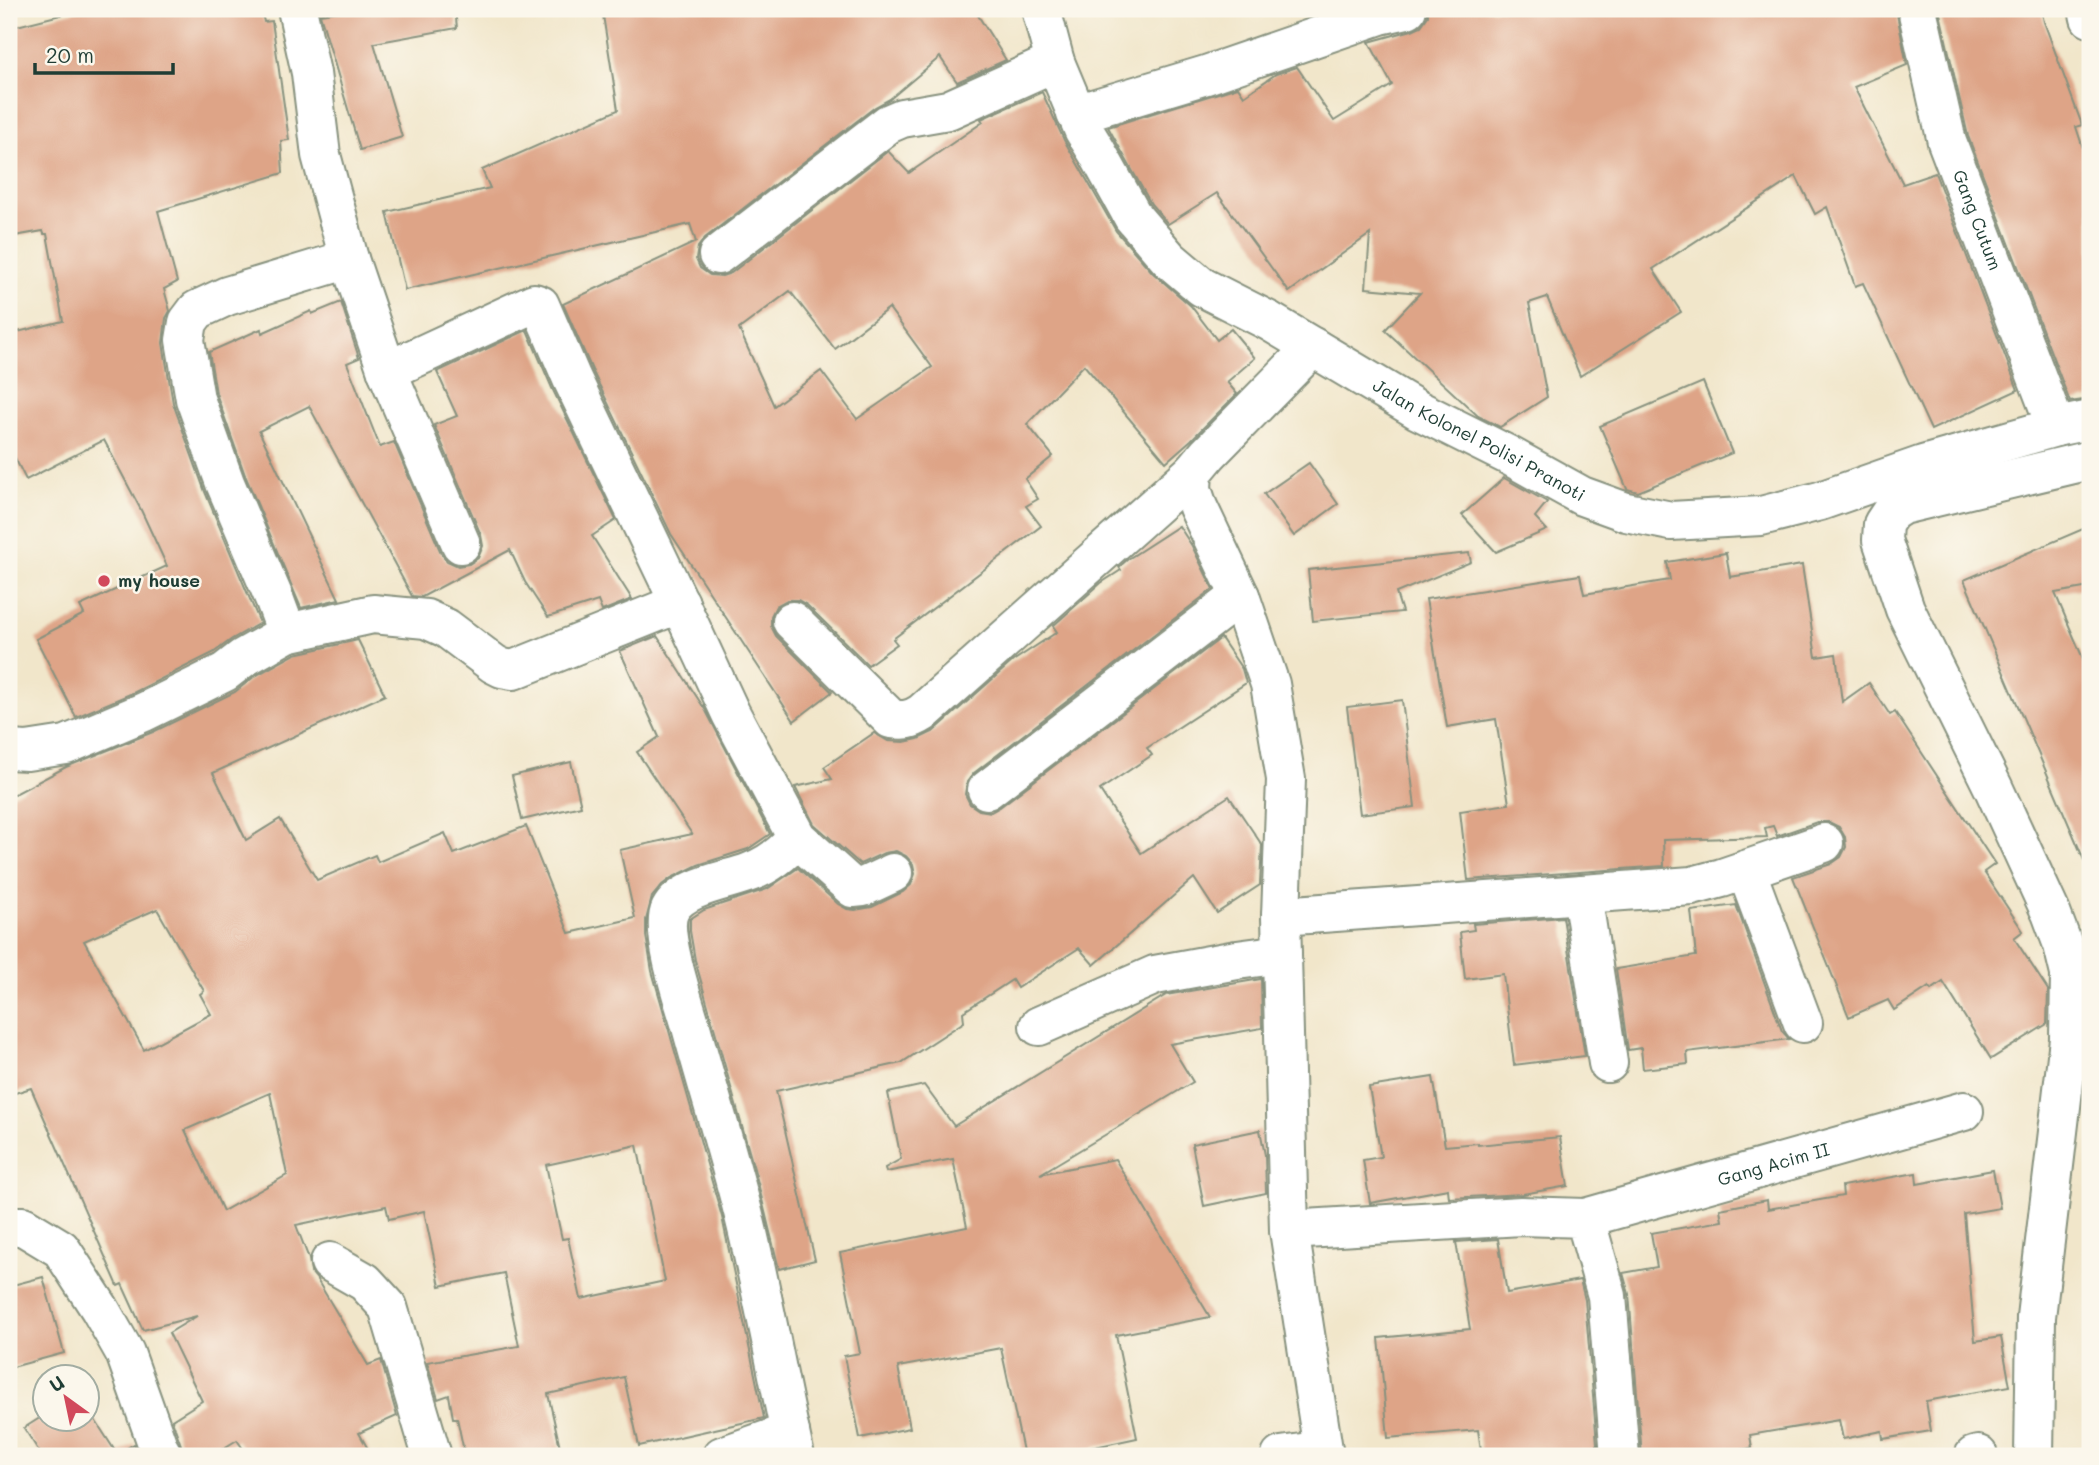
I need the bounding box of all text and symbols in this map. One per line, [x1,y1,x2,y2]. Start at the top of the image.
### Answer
scale bar [35,32,173,76]
text: 20 m [46,41,94,68]
street label: Gang Cutum [1948,166,2008,273]
street label: Jalan Kolonel Polisi Pranoti [1369,373,1590,507]
place label: my house [118,568,200,592]
marker: my house [96,573,112,589]
street label: Gang Acim II [1715,1137,1832,1191]
north arrow [32,1364,102,1434]
text: U [44,1369,69,1397]

